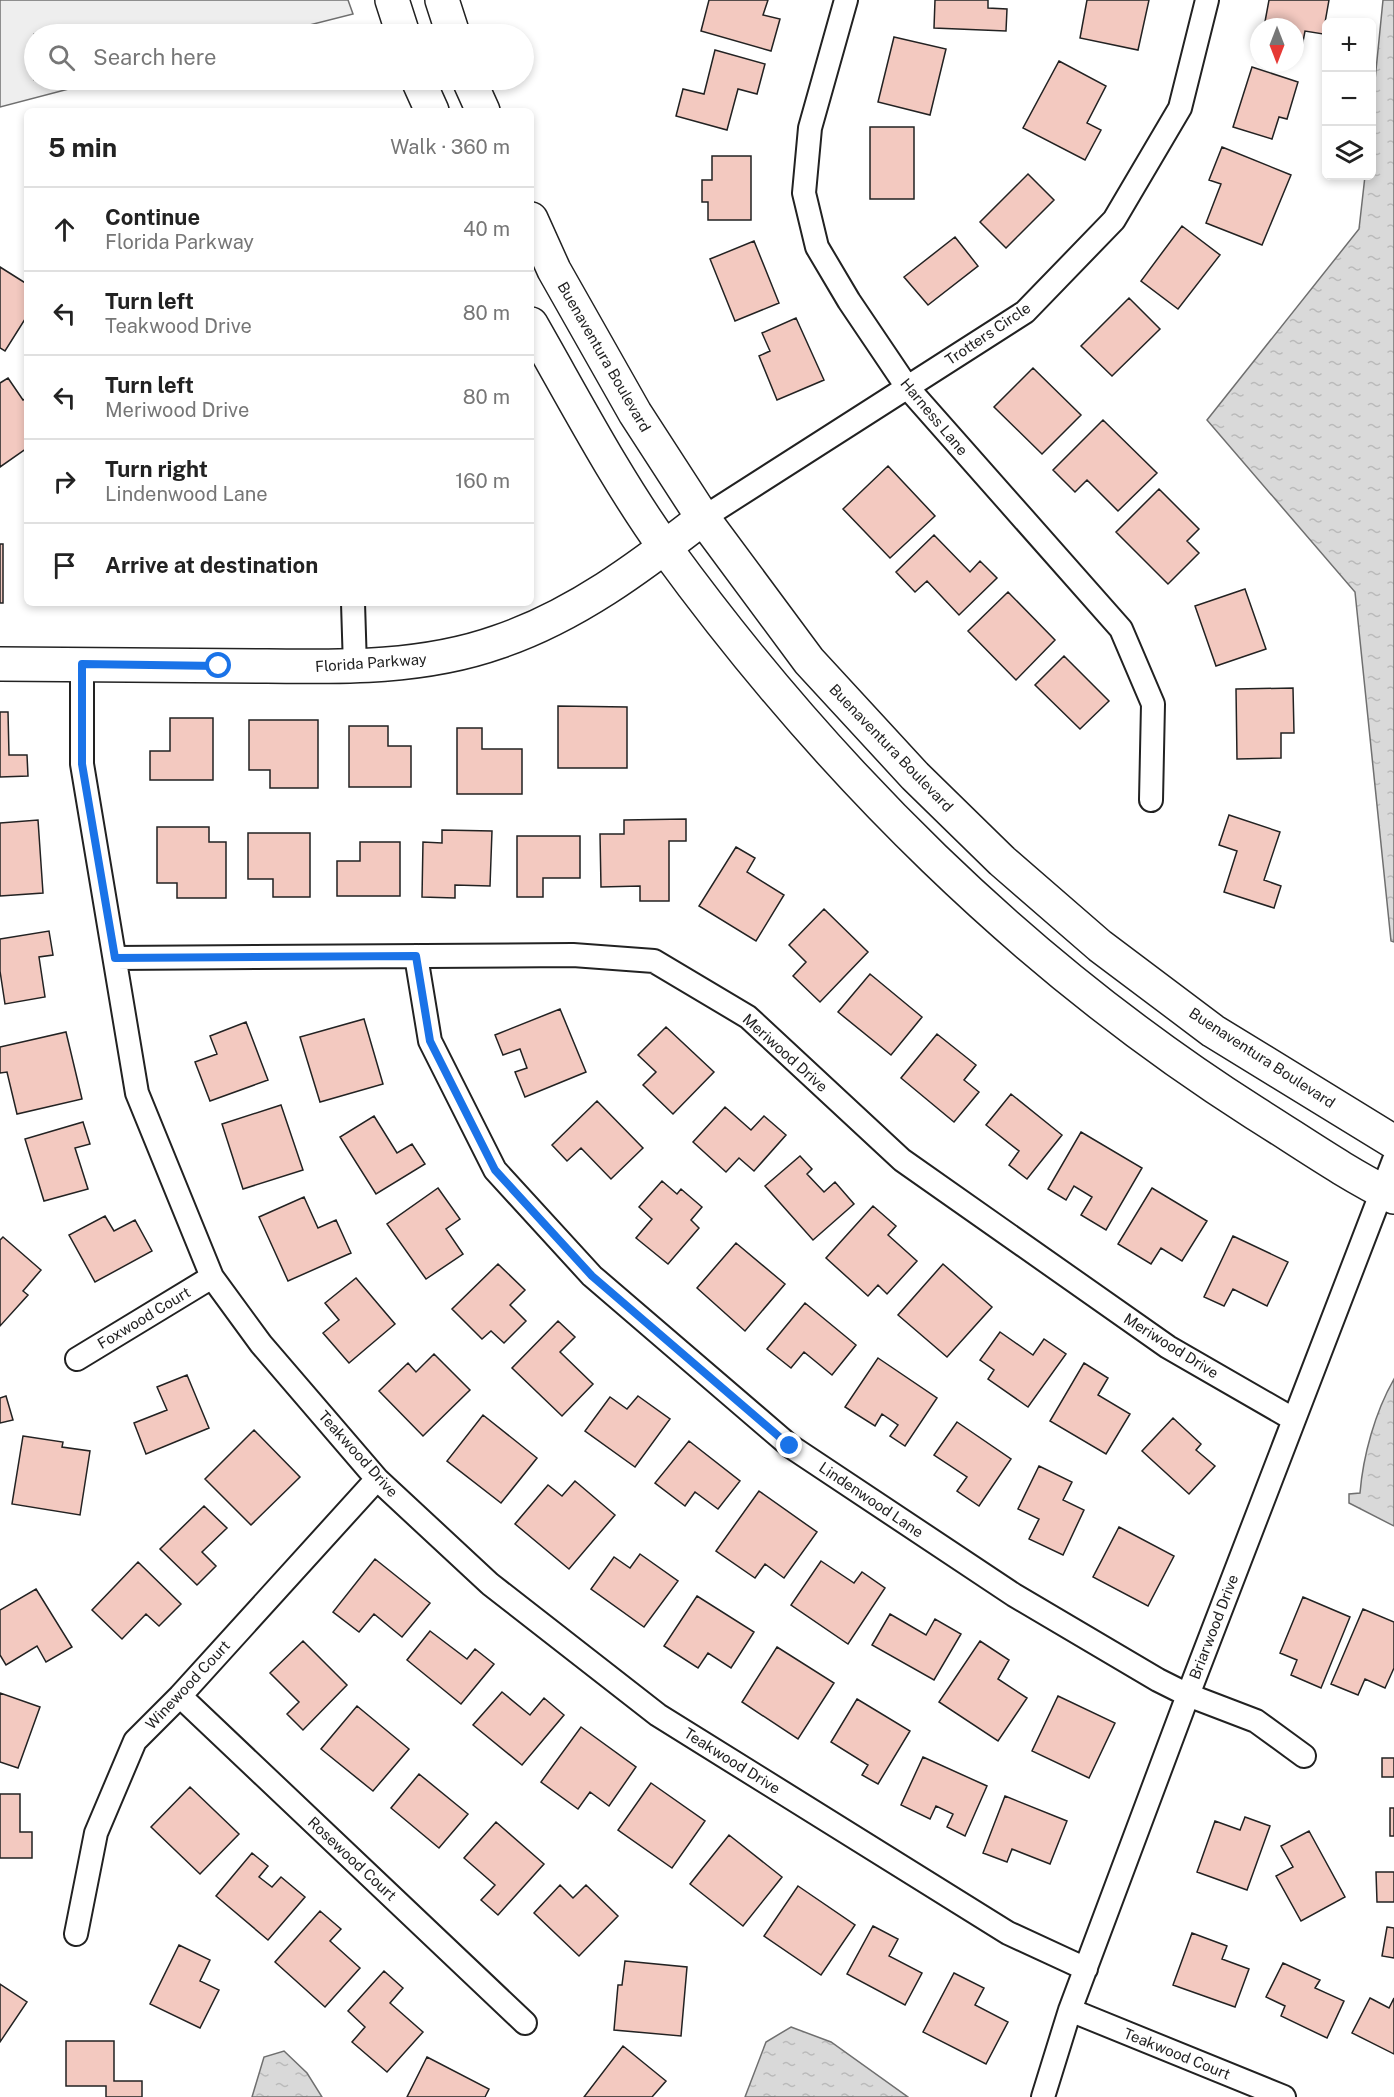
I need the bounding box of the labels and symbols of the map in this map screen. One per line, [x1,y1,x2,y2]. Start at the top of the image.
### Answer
north arrow [1250,18,1304,72]
street label: Buenaventura Boulevard [554,279,654,435]
street label: Trotters Circle [942,299,1034,368]
street label: Harness Lane [897,375,972,459]
street label: Florida Parkway [315,650,427,675]
route start [205,652,231,678]
street label: Buenaventura Boulevard [826,680,957,815]
street label: Buenaventura Boulevard [1186,1004,1338,1111]
street label: Meriwood Drive [739,1010,831,1095]
street label: Foxwood Court [94,1283,193,1352]
street label: Meriwood Drive [1121,1310,1222,1381]
street label: Teakwood Drive [315,1407,402,1500]
route end [776,1432,802,1458]
street label: Lindenwood Lane [816,1458,927,1541]
street label: Briarwood Drive [1186,1572,1241,1682]
street label: Winewood Court [142,1637,233,1733]
street label: Teakwood Drive [681,1724,783,1797]
street label: Rosewood Court [305,1813,400,1904]
street label: Teakwood Court [1121,2024,1233,2083]

